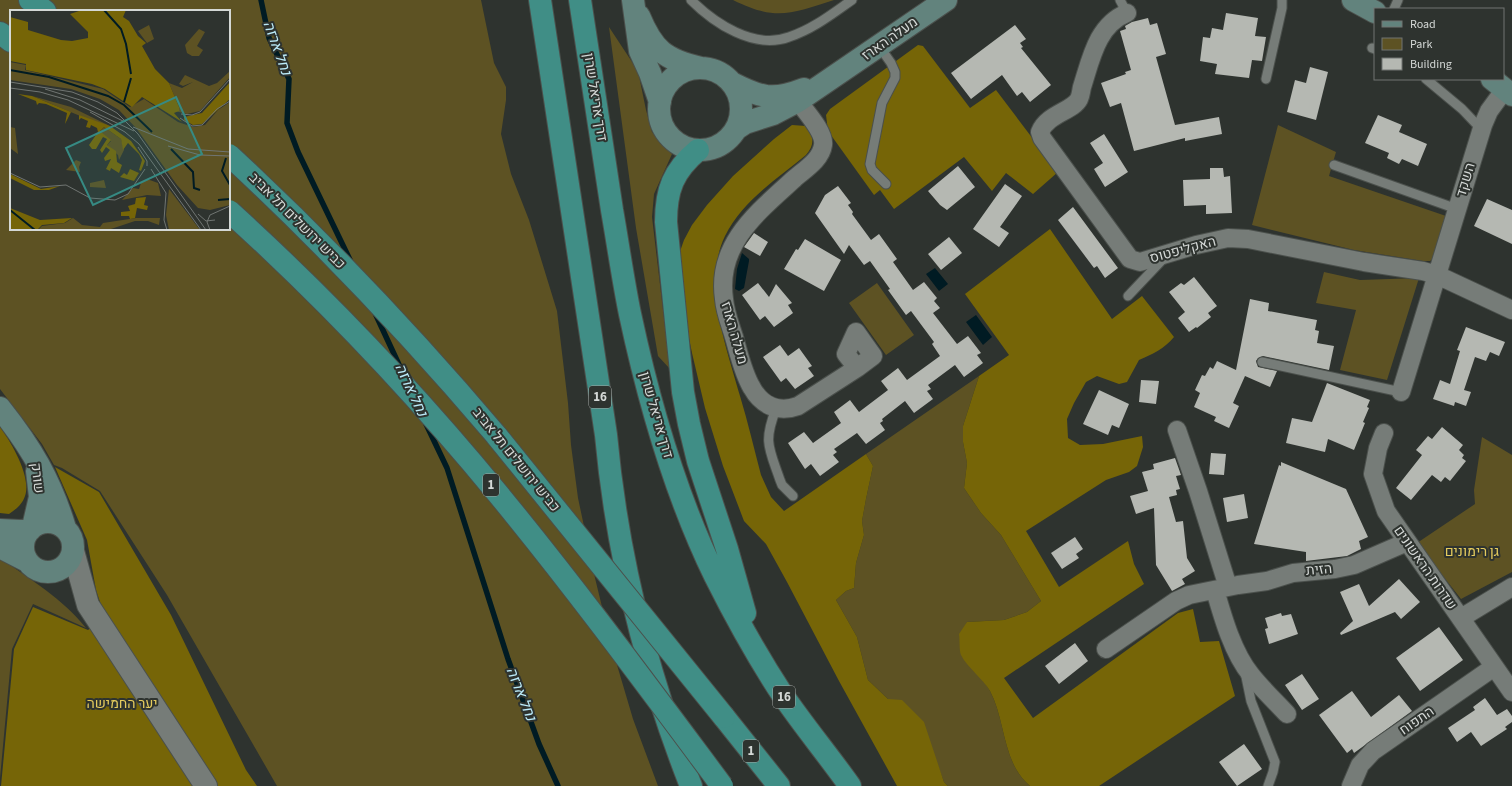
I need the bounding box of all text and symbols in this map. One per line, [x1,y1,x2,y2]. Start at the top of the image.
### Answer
legend [1374,8,1504,80]
inset map [10,10,230,230]
street label: מעלה הארז [858,12,922,66]
text: Road [1410,16,1436,33]
water label: נחל ארזה [257,18,297,80]
text: Park [1410,36,1432,53]
street label: דרך אריאל שרון [578,51,612,143]
text: Building [1410,56,1452,73]
street label: השקד [1451,160,1481,200]
street label: כביש ירושלים תל אביב [244,168,350,274]
street label: האקליפטוס [1148,232,1218,268]
street label: מעלה הארז [716,299,752,367]
water label: נחל ארזה [390,360,433,421]
street label: דרך אריאל שרון [634,369,678,461]
road number: 16 [589,386,611,408]
street label: כביש ירושלים תל אביב [468,404,564,516]
street label: שורק [25,461,49,495]
road number: 1 [483,474,499,496]
street label: שדרות הראשונים [1389,522,1461,614]
park label: גן רימונים [1445,542,1499,562]
street label: הזית [1305,559,1333,581]
water label: נחל ארזה [501,664,542,726]
road number: 16 [773,686,795,708]
park label: יער החמישה [86,694,158,714]
street label: התפוח [1396,702,1438,740]
road number: 1 [743,740,759,762]

